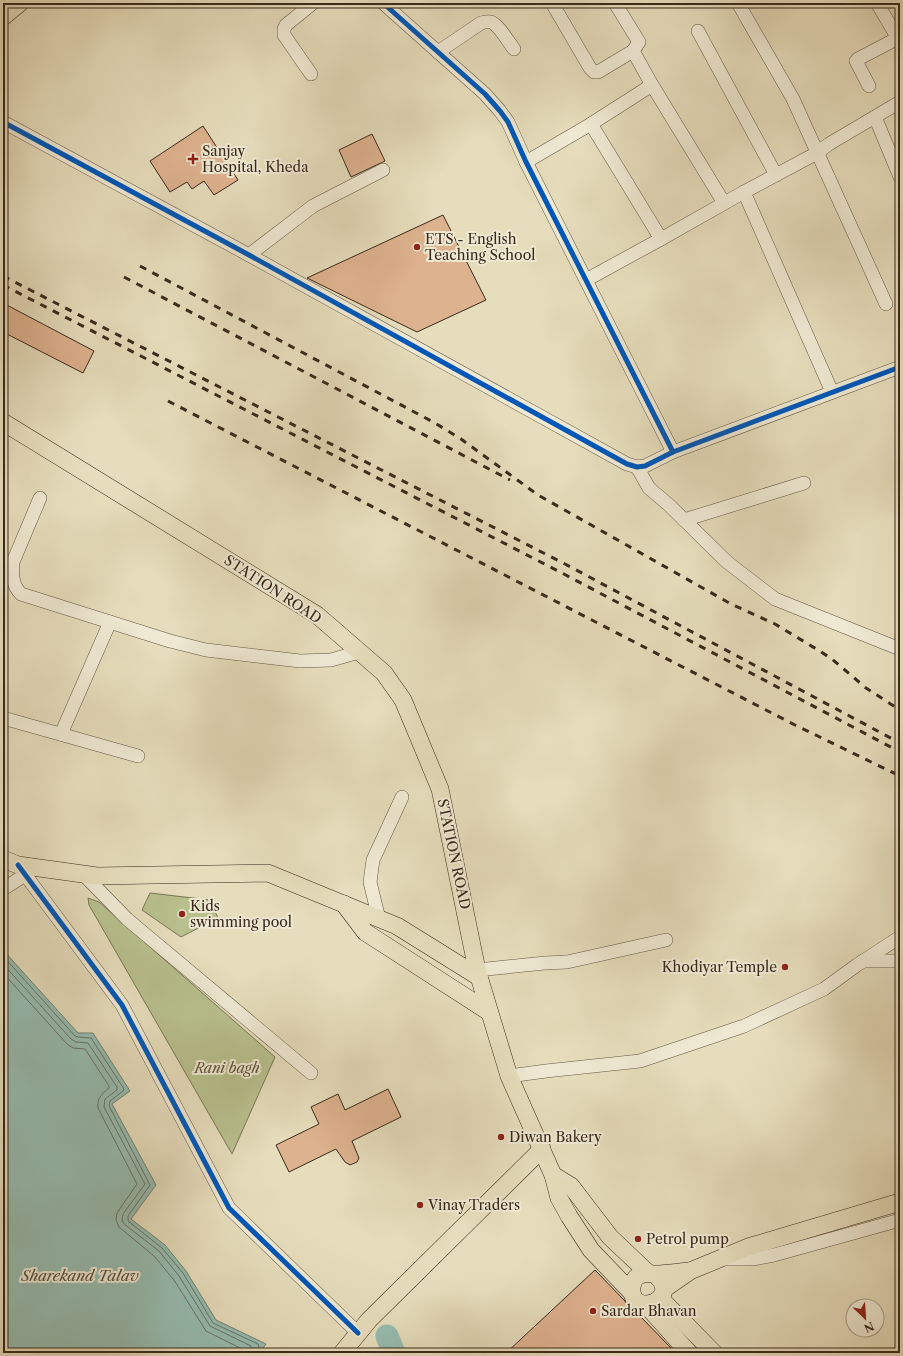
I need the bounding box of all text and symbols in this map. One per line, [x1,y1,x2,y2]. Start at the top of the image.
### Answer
place label: Sanjay Hospital, Kheda [202,142,309,176]
marker: Sanjay Hospital, Kheda [187,153,199,165]
place label: ETS - English Teaching School [425,230,535,264]
marker: ETS - English Teaching School [412,242,422,252]
street label: STATION ROAD [221,551,325,627]
street label: STATION ROAD [433,797,475,911]
place label: Kids swimming pool [190,897,292,931]
marker: Kids swimming pool [177,909,187,919]
place label: Khodiyar Temple [662,958,777,976]
marker: Khodiyar Temple [780,962,790,972]
park label: Rani bagh [193,1059,260,1077]
place label: Diwan Bakery [509,1128,602,1146]
marker: Diwan Bakery [496,1132,506,1142]
place label: Vinay Traders [427,1196,520,1214]
marker: Vinay Traders [415,1200,425,1210]
place label: Petrol pump [646,1230,729,1248]
marker: Petrol pump [633,1234,643,1244]
water label: Sharekand Talav [20,1266,139,1285]
north arrow [845,1298,885,1338]
place label: Sardar Bhavan [601,1302,697,1320]
marker: Sardar Bhavan [588,1306,598,1316]
text: N [862,1319,877,1336]

